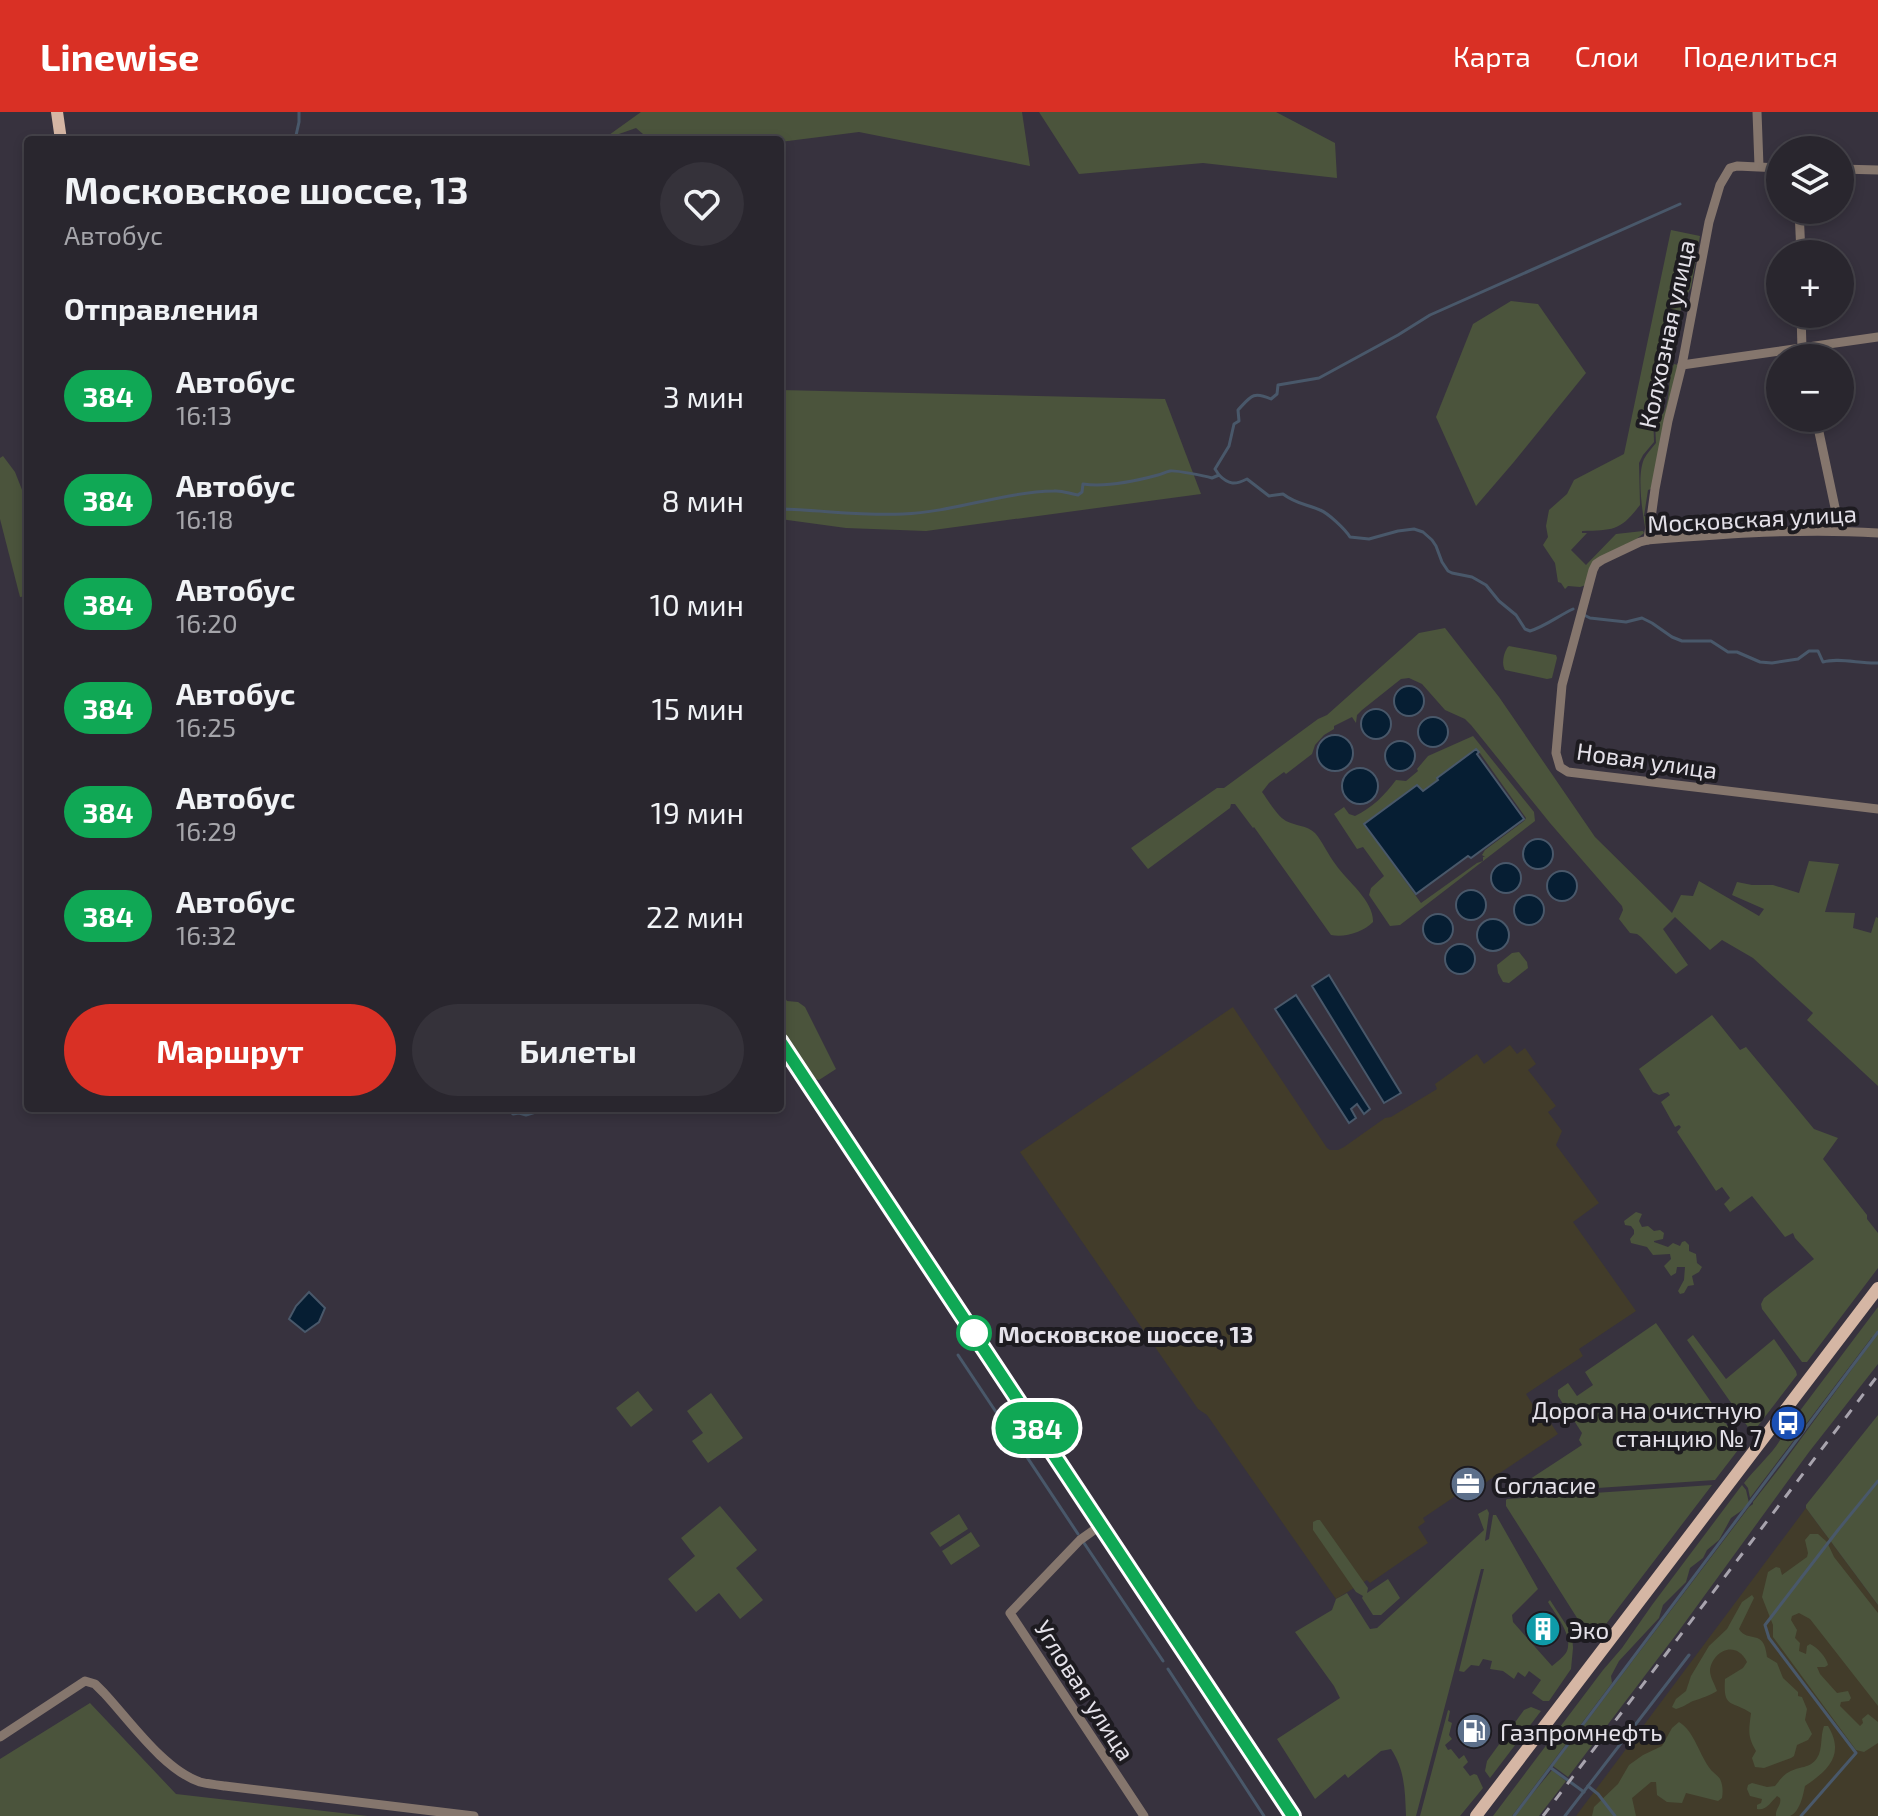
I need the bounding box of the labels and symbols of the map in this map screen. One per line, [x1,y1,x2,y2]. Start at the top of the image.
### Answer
street label: Колхозная улица [1632,237,1701,431]
street label: Московская улица [1647,498,1857,539]
street label: Новая улица [1575,736,1719,785]
marker: Московское шоссе, 13 [957,1316,991,1350]
place label: Московское шоссе, 13 [998,1319,1253,1348]
place label: Дорога на очистную станцию № 7 [1532,1395,1762,1452]
line badge: 384 [991,1402,1083,1454]
bus stop icon: Дорога на очистную станцию № 7 [1769,1404,1807,1442]
office icon: Согласие [1449,1465,1487,1503]
place label: Согласие [1494,1470,1596,1499]
building icon: Эко [1524,1610,1562,1648]
street label: Угловая улица [1028,1614,1141,1766]
place label: Эко [1569,1615,1609,1644]
fuel station icon: Газпромнефть [1455,1712,1493,1750]
place label: Газпромнефть [1500,1717,1663,1746]

